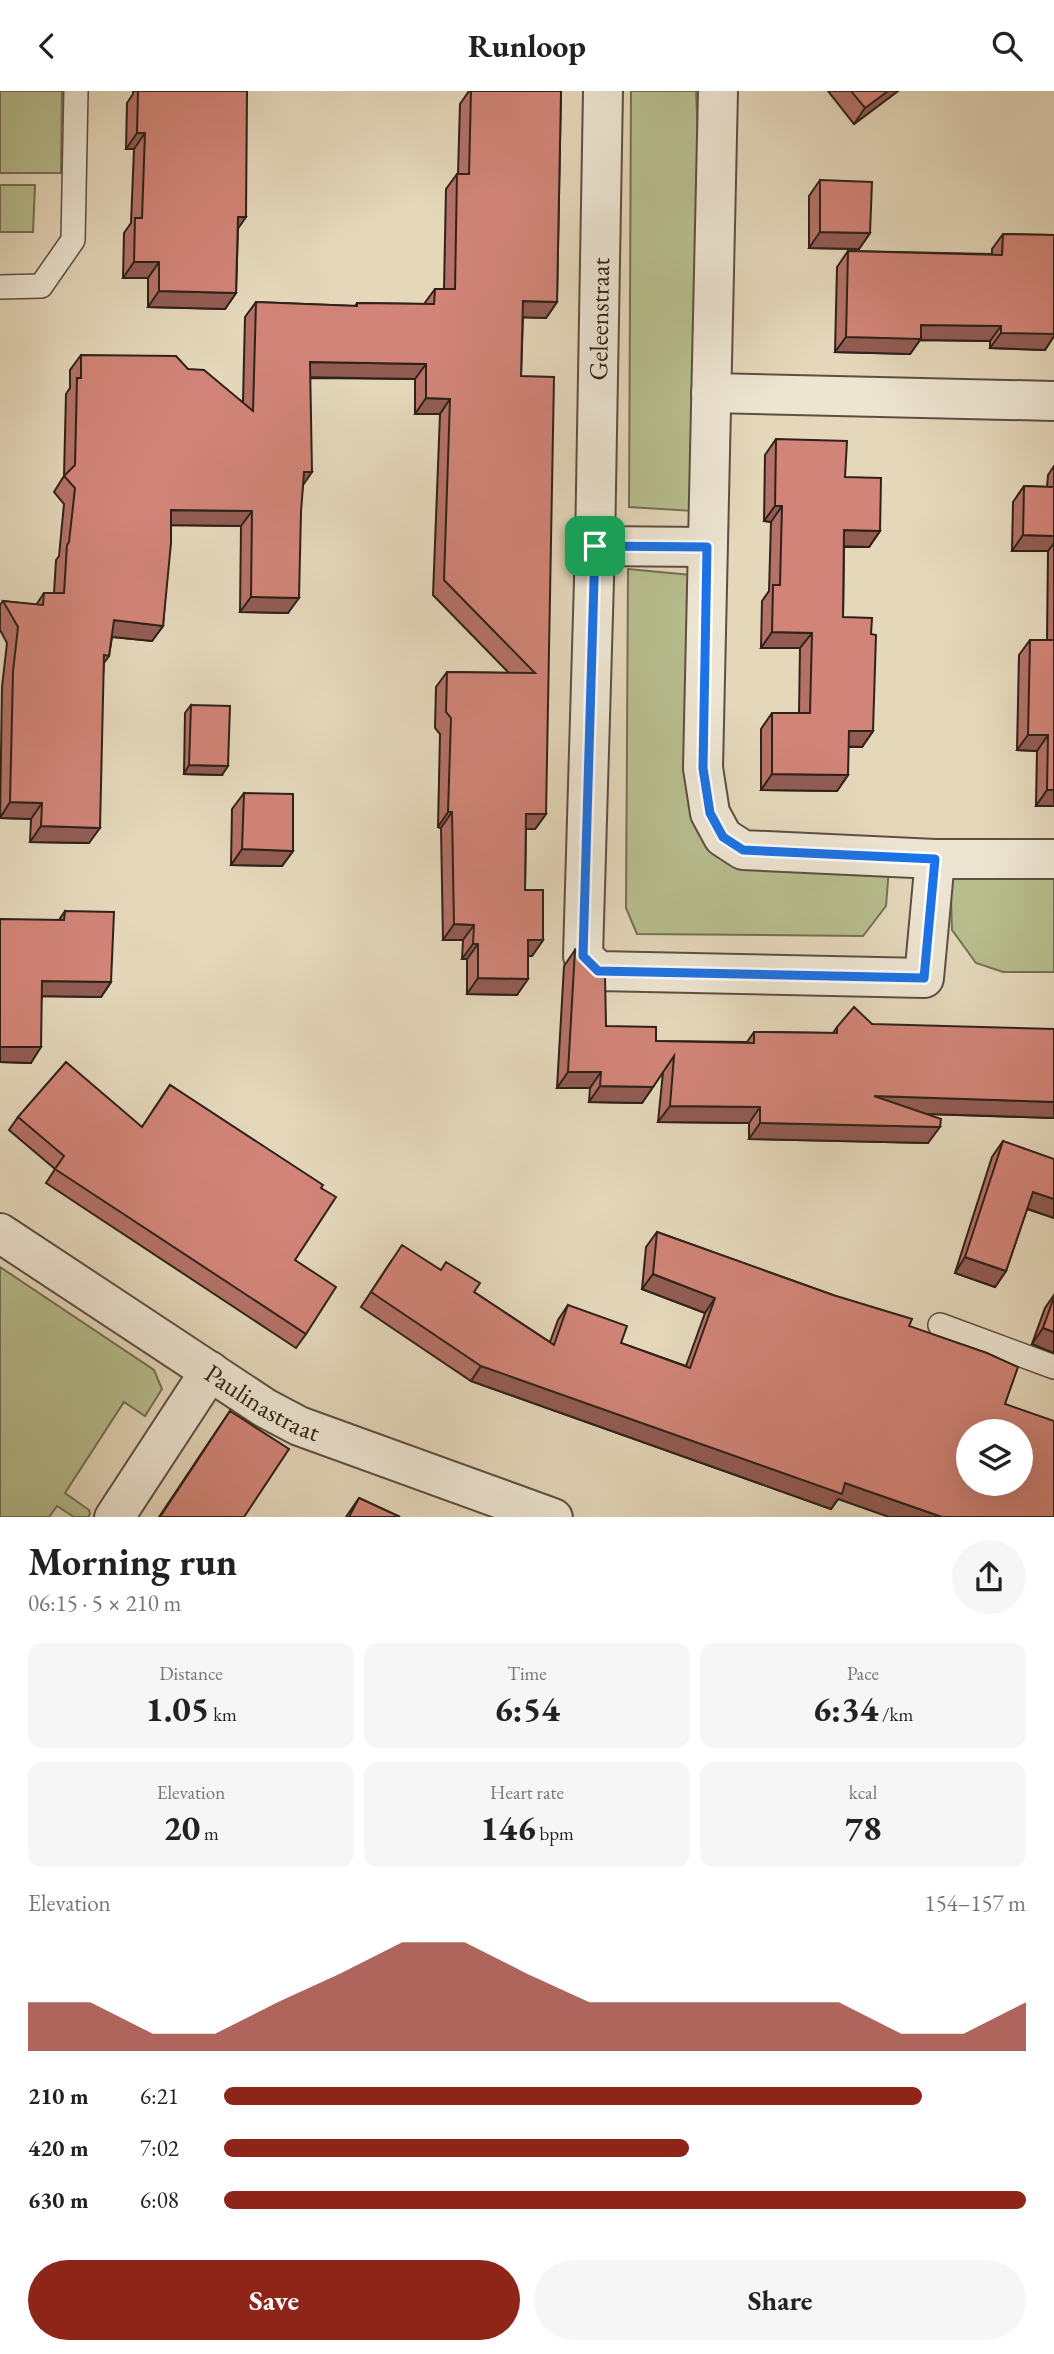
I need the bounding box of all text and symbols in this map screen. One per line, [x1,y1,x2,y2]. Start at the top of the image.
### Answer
text: Runloop [468,25,586,67]
icon: back [28,27,66,65]
icon: search [988,27,1026,65]
street label: Geleenstraat [581,257,617,381]
pin [565,516,625,576]
icon: arrive [576,527,614,565]
street label: Paulinastraat [198,1356,325,1449]
map controls [956,1419,1033,1496]
button: layers [956,1419,1033,1496]
text: Morning run [28,1537,237,1586]
button: share [952,1540,1026,1614]
text: 06:15 · 5 × 210 m [28,1588,181,1618]
text: Distance [159,1661,223,1686]
text: Time [507,1661,547,1686]
text: Pace [847,1661,879,1686]
text: 1.05 [145,1686,209,1731]
text: 6:54 [494,1686,560,1731]
text: 6:34 [813,1686,878,1731]
text: km [209,1702,237,1727]
text: /km [878,1702,913,1727]
text: Elevation [157,1780,225,1805]
text: Heart rate [490,1780,564,1805]
text: kcal [849,1780,877,1805]
text: 20 [163,1805,200,1850]
text: 146 [480,1805,536,1850]
text: 78 [844,1805,882,1850]
text: m [200,1821,219,1846]
text: bpm [536,1821,574,1846]
text: Elevation [28,1888,111,1918]
text: 154–157 m [925,1888,1026,1918]
text: 210 m [28,2081,89,2111]
text: 6:21 [140,2081,179,2111]
text: 420 m [28,2133,89,2163]
text: 7:02 [140,2133,179,2163]
text: 630 m [28,2185,89,2215]
text: 6:08 [140,2185,179,2215]
button: Save [28,2260,520,2340]
button: Share [534,2260,1026,2340]

